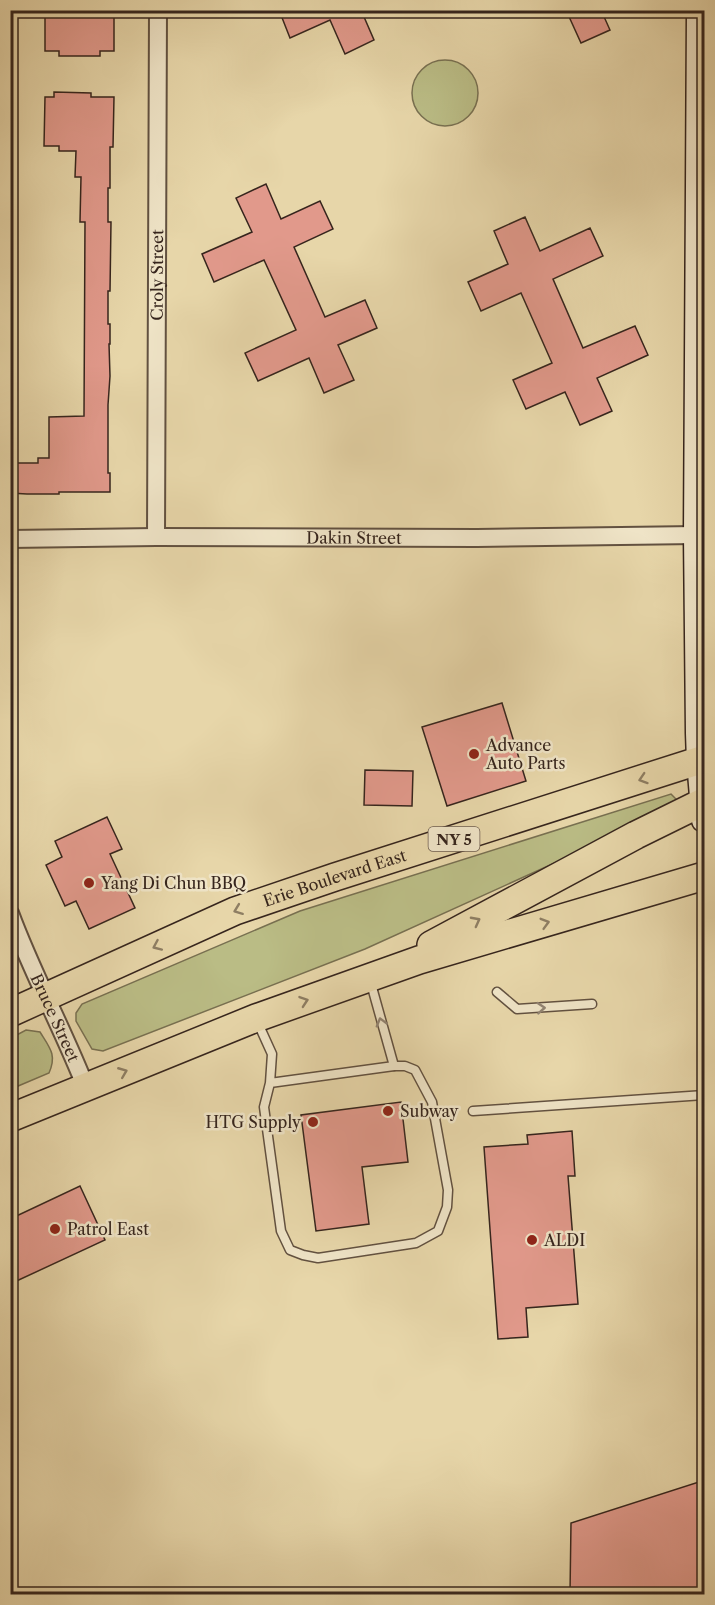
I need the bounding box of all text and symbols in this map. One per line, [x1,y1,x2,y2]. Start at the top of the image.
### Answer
street label: Croly Street [147,229,167,321]
street label: Dakin Street [306,527,402,548]
place label: Advance Auto Parts [485,735,565,773]
marker: Advance Auto Parts [467,747,481,761]
one-way arrow [638,772,649,785]
road number: NY 5 [428,827,480,851]
street label: Erie Boulevard East [260,845,409,911]
place label: Yang Di Chun BBQ [100,873,246,893]
marker: Yang Di Chun BBQ [82,876,96,890]
one-way arrow [233,903,244,916]
one-way arrow [470,917,480,928]
one-way arrow [539,918,550,930]
one-way arrow [153,939,164,951]
street label: Bruce Street [26,970,84,1065]
one-way arrow [299,995,309,1008]
one-way arrow [537,1001,546,1014]
one-way arrow [376,1017,388,1028]
one-way arrow [117,1067,128,1079]
place label: Subway [400,1101,460,1121]
marker: Subway [381,1104,395,1118]
place label: HTG Supply [205,1112,302,1132]
marker: HTG Supply [306,1115,320,1129]
place label: Patrol East [67,1219,149,1239]
marker: Patrol East [48,1222,62,1236]
place label: ALDI [543,1230,585,1250]
marker: ALDI [525,1233,539,1247]

